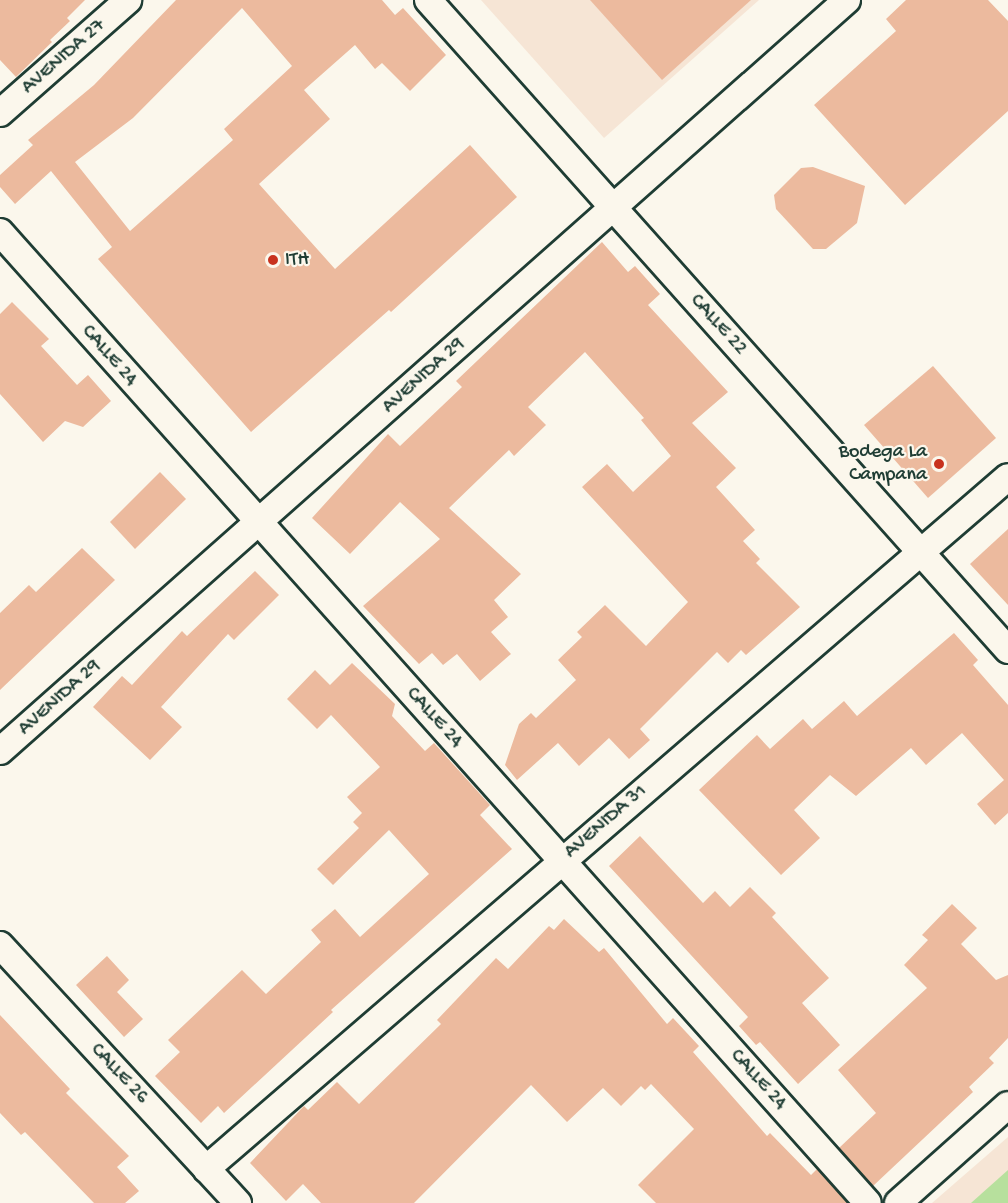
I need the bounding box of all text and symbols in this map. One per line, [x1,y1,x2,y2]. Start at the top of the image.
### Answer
street label: AVENIDA 27 [17,14,111,100]
place label: ITH [285,248,309,272]
marker: ITH [266,253,280,267]
street label: CALLE 22 [684,289,752,361]
street label: CALLE 24 [76,320,142,392]
street label: AVENIDA 29 [378,333,470,419]
place label: Bodega La Campana [839,440,927,487]
marker: Bodega La Campana [932,457,946,471]
street label: AVENIDA 29 [14,655,106,741]
street label: CALLE 24 [400,683,468,753]
street label: AVENIDA 31 [560,780,652,864]
street label: CALLE 26 [85,1039,153,1109]
street label: CALLE 24 [724,1045,792,1115]

